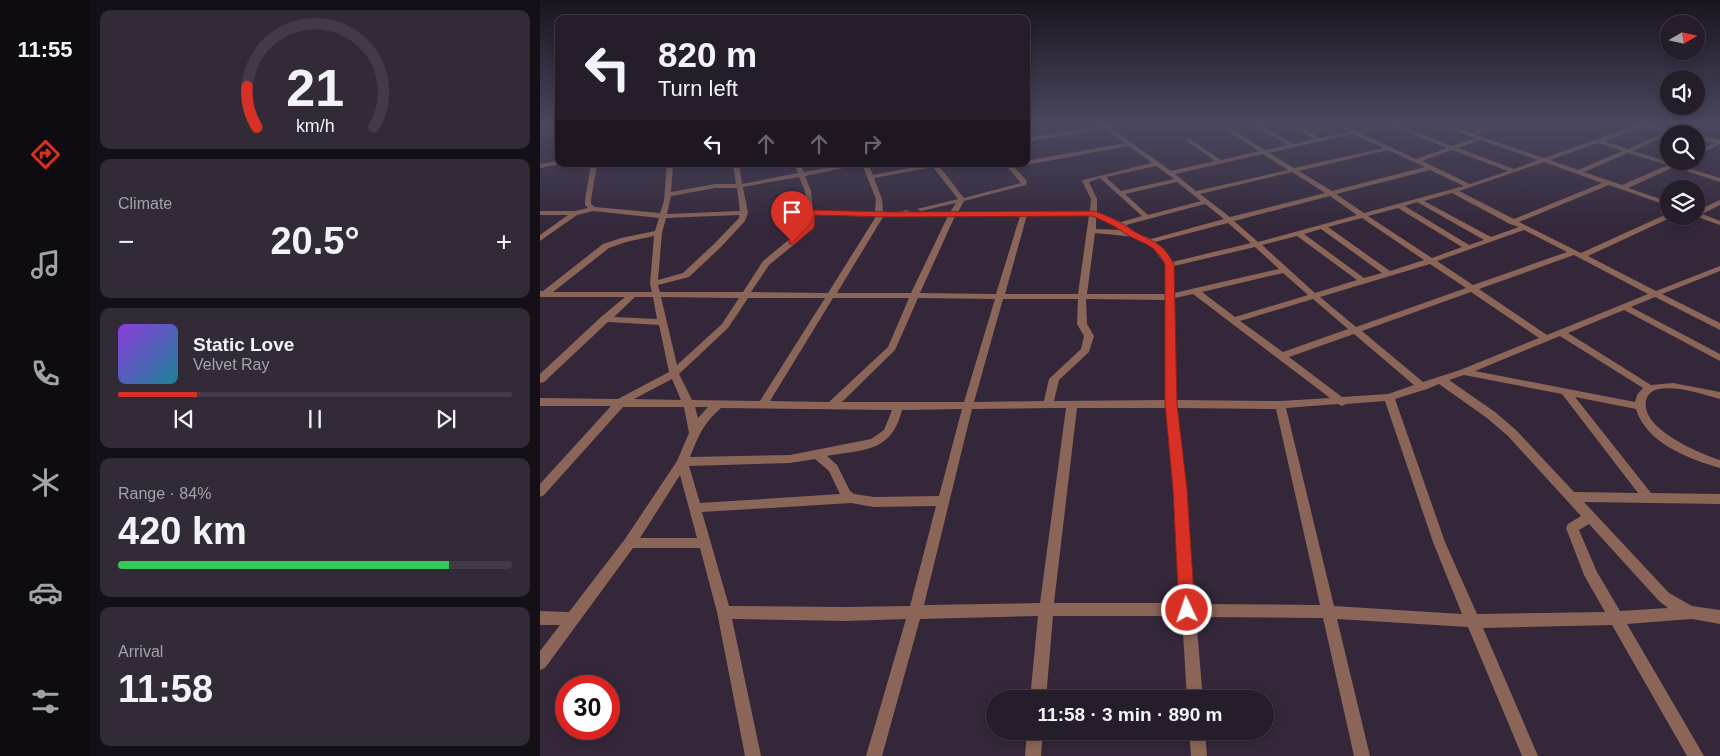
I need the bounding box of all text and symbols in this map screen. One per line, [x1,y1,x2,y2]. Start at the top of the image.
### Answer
north arrow [1660,15,1705,60]
map controls [1660,15,1705,225]
icon: left [575,35,640,100]
text: 820 m [658,35,757,74]
text: 11:55 [17,37,73,62]
text: 21 [286,59,344,117]
button: sound [1660,70,1705,115]
text: Turn left [658,76,738,101]
text: km/h [296,116,334,136]
button: search [1660,125,1705,170]
icon: left [699,130,727,158]
icon: ahead [752,130,780,158]
icon: ahead [805,130,833,158]
icon: right [858,130,886,158]
icon: directions [28,137,63,172]
button: layers [1660,180,1705,225]
pin [771,191,813,242]
text: Climate [118,195,172,212]
icon: arrive [778,198,806,226]
text: 20.5° [270,220,360,262]
text: − [118,226,134,257]
text: + [496,226,512,257]
icon: music [28,247,63,282]
text: Static Love [193,334,294,355]
icon: phone [28,356,63,391]
text: Velvet Ray [193,356,269,373]
icon: previous [170,405,198,433]
icon: pause [301,405,329,433]
icon: next [432,405,460,433]
icon: climate [28,465,63,500]
text: Range · 84% [118,485,211,502]
text: 420 km [118,510,247,552]
icon: car [28,575,63,610]
position arrow [1160,583,1212,635]
text: Arrival [118,643,163,660]
text: 11:58 [118,668,213,710]
speed limit sign: 30 [555,675,620,740]
icon: filters [28,684,63,719]
text: 11:58 · 3 min · 890 m [1038,704,1222,725]

